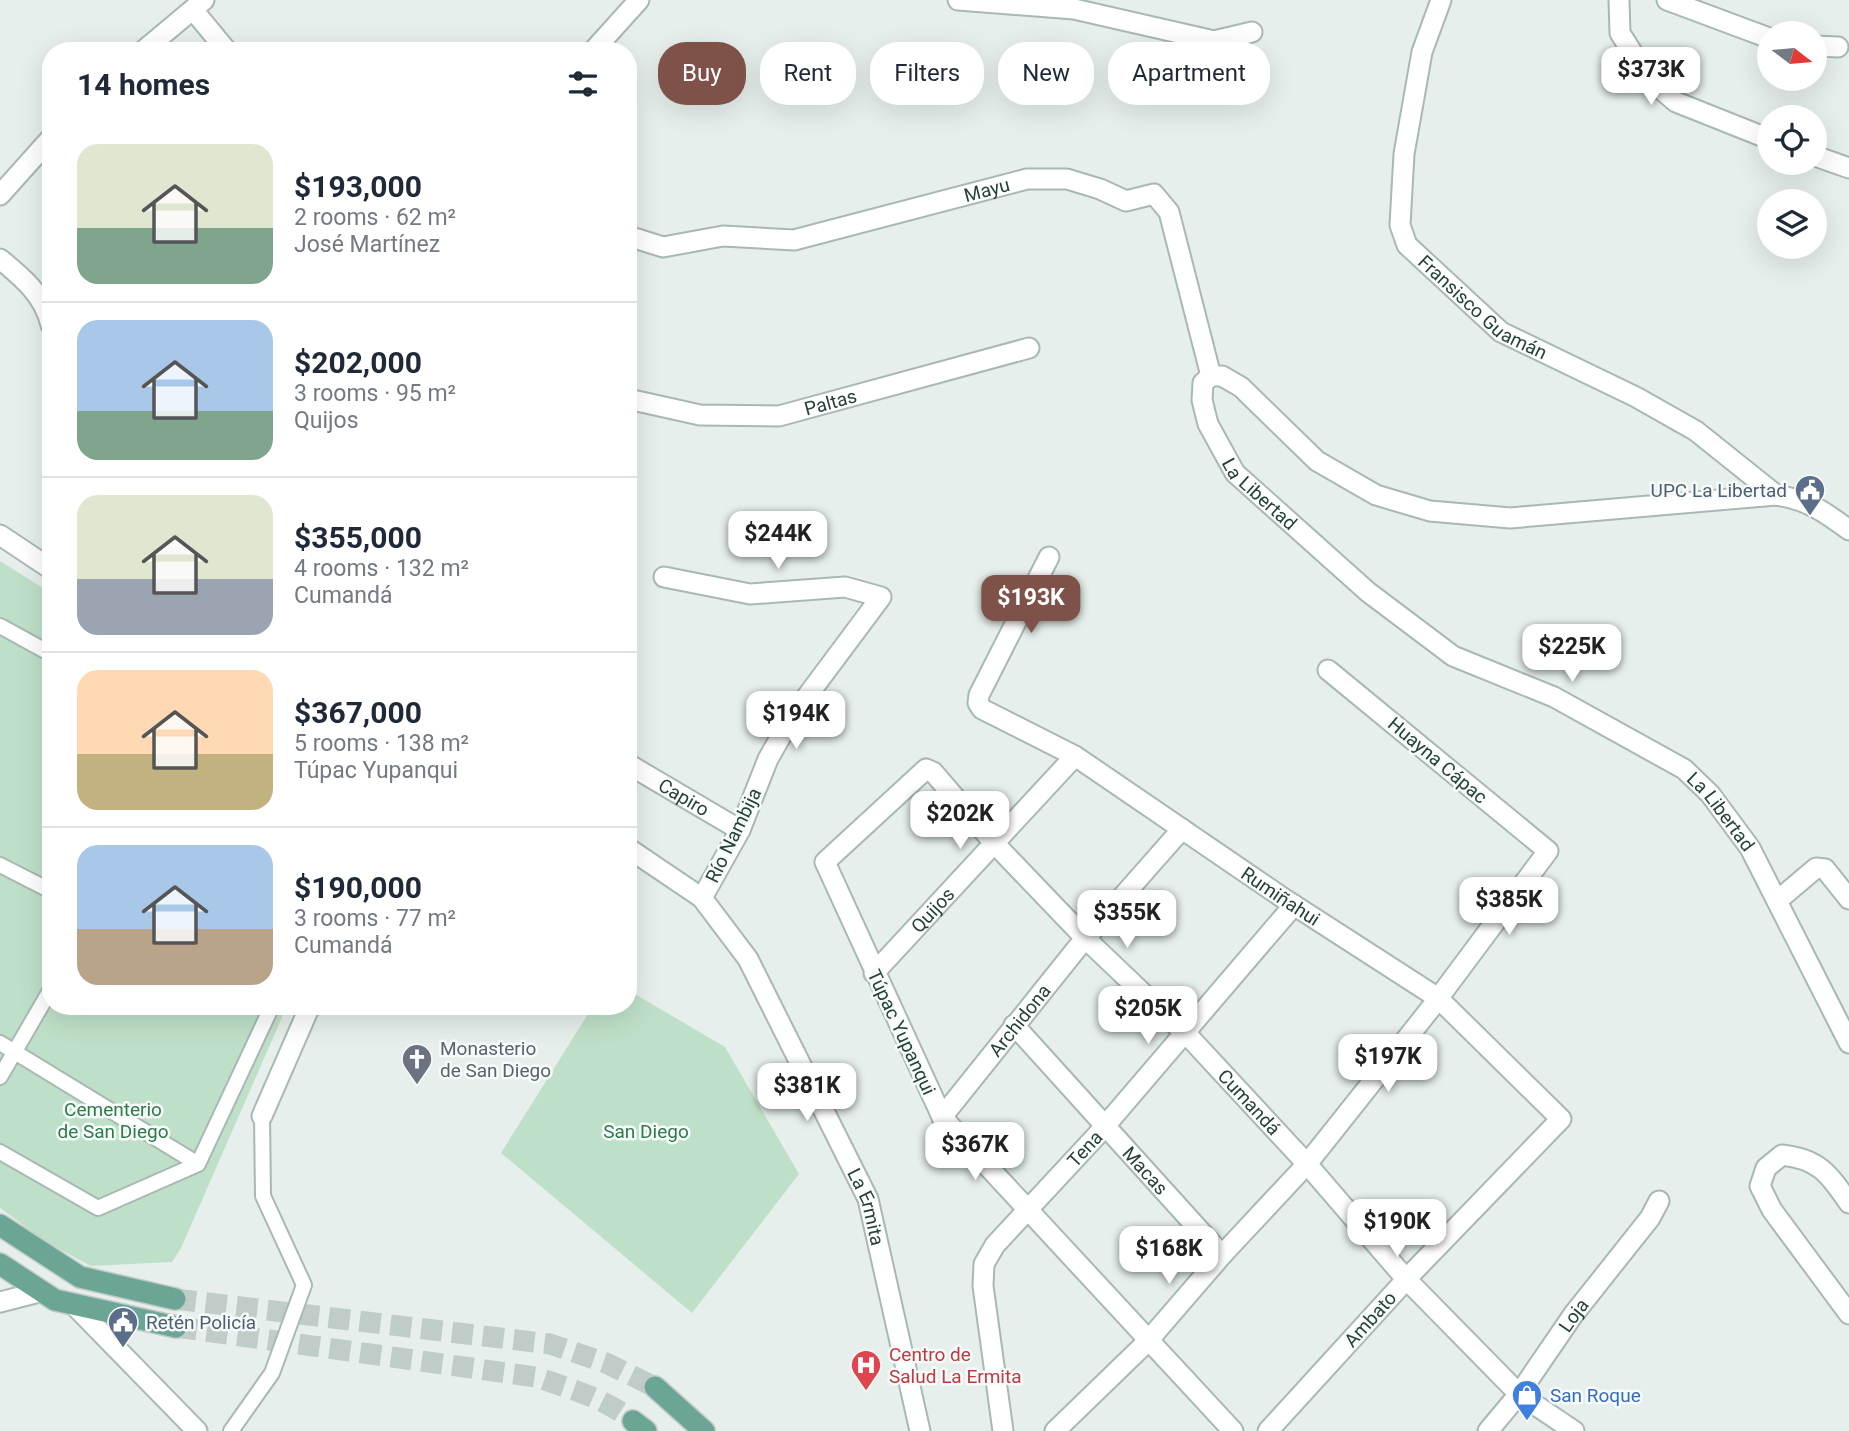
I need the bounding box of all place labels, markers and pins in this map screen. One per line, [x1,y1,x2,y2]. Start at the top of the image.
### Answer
pin: $373K [1602,48,1700,107]
public building icon: UPC La Libertad [1793,473,1827,517]
place label: UPC La Libertad [1651,479,1787,502]
pin: $244K [729,512,827,571]
pin: $193K [982,576,1080,635]
pin: $225K [1523,624,1621,684]
pin: $194K [747,692,845,751]
pin: $202K [911,792,1009,851]
pin: $385K [1460,878,1558,937]
pin: $355K [1078,890,1176,950]
pin: $205K [1099,986,1197,1046]
pin: $197K [1339,1034,1437,1094]
place label: Monasterio de San Diego [440,1037,551,1082]
church icon: Monasterio de San Diego [400,1042,434,1086]
pin: $381K [758,1064,856,1123]
pin: $367K [926,1122,1024,1182]
pin: $190K [1348,1200,1446,1259]
pin: $168K [1120,1226,1218,1286]
public building icon: Retén Policía [106,1305,140,1349]
place label: Retén Policía [146,1311,256,1334]
place label: Centro de Salud La Ermita [889,1343,1022,1388]
hospital icon: Centro de Salud La Ermita [849,1348,883,1392]
shop icon: San Roque [1510,1378,1544,1422]
place label: San Roque [1550,1384,1641,1407]

